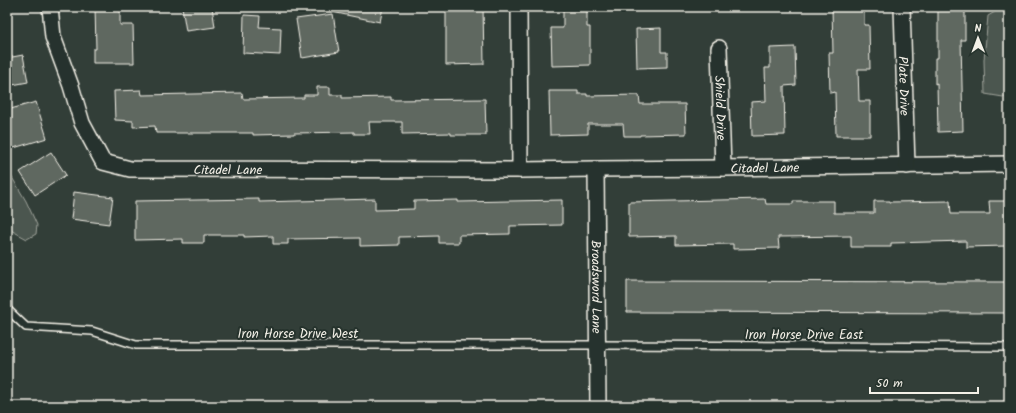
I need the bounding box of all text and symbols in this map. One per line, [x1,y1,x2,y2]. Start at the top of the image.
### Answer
north arrow [958,18,998,58]
text: N [974,20,982,38]
street label: Plate Drive [892,56,914,116]
street label: Shield Drive [708,75,731,141]
street label: Citadel Lane [730,158,800,180]
street label: Citadel Lane [193,160,262,181]
street label: Broadsword Lane [585,240,606,334]
street label: Iron Horse Drive West [238,324,359,345]
street label: Iron Horse Drive East [745,325,864,346]
scale bar [870,369,978,395]
text: 50 m [876,374,903,393]

